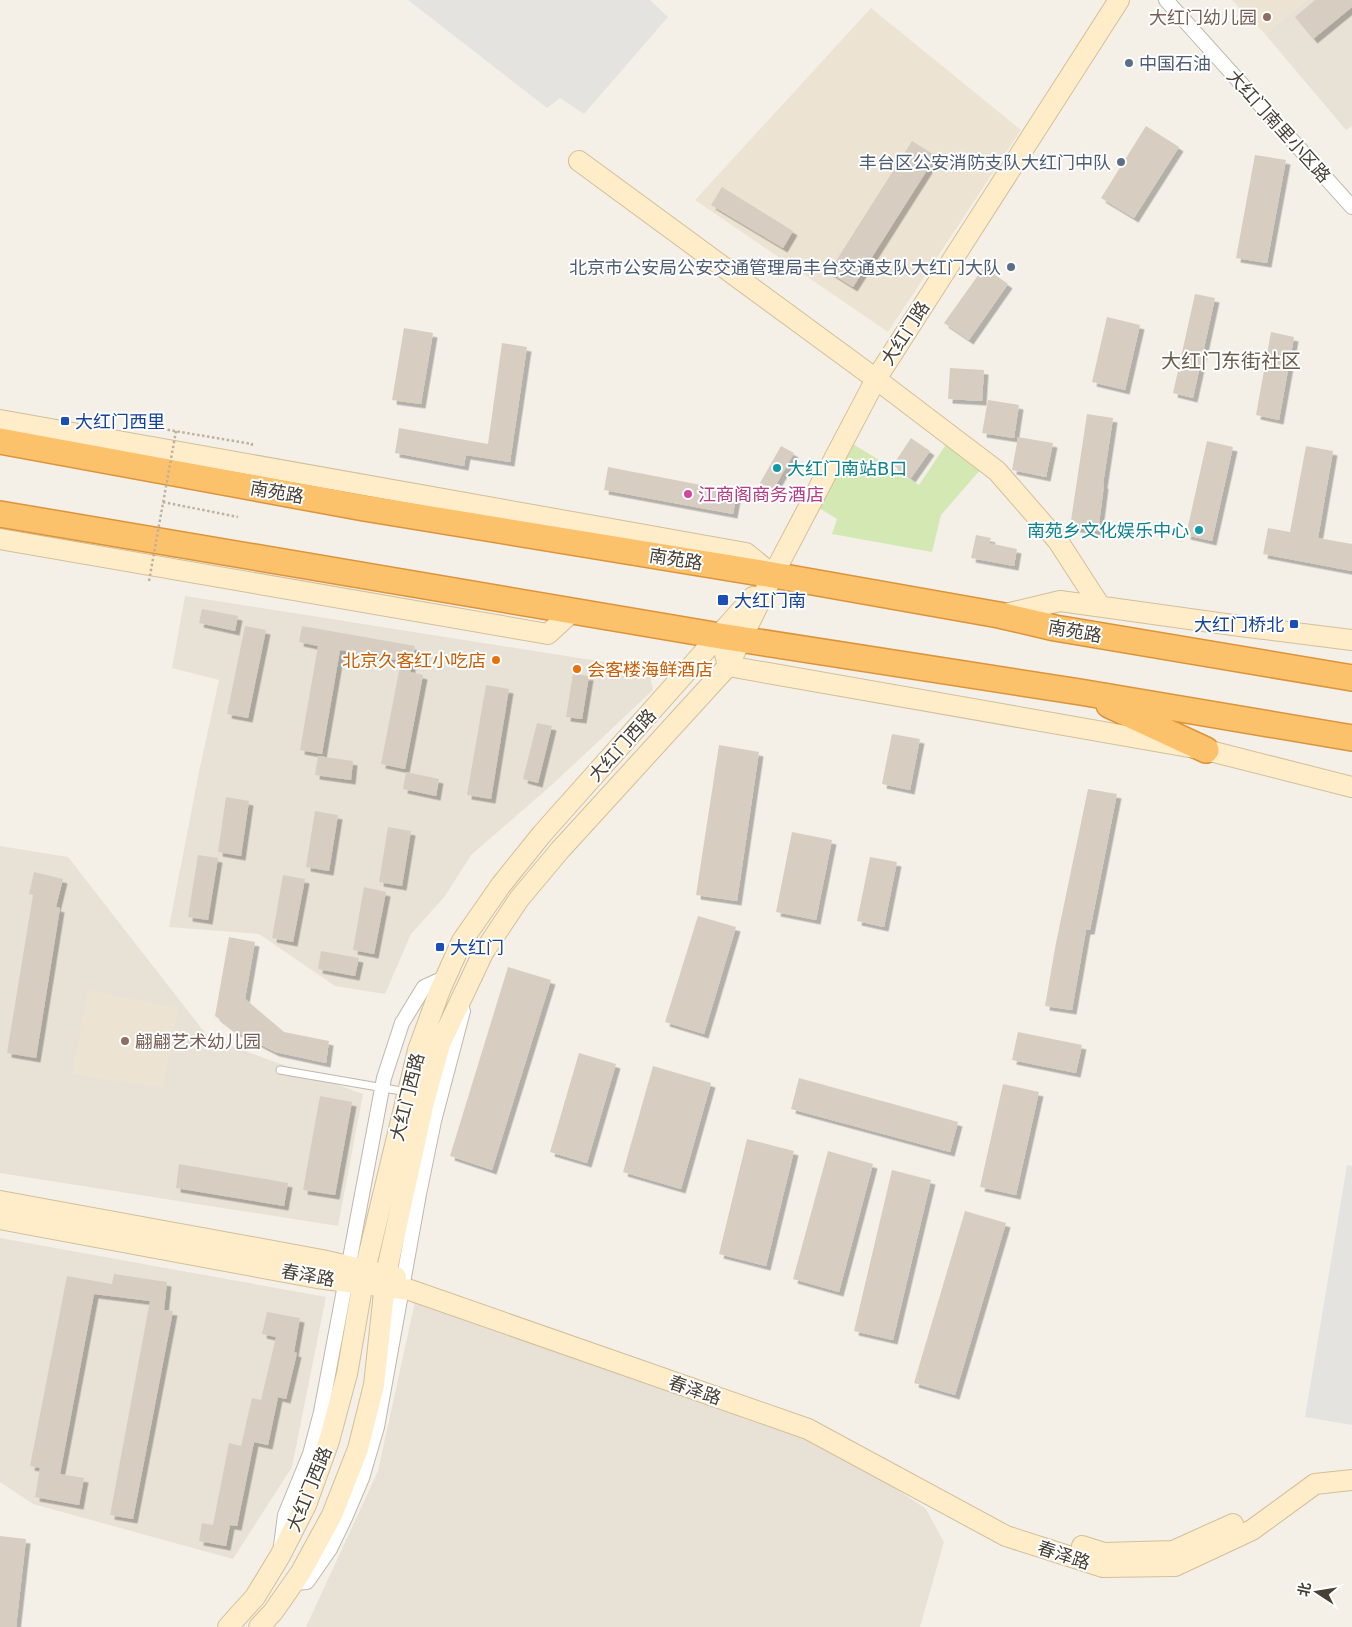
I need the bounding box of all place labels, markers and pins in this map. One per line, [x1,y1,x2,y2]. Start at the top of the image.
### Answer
place label: 大红门幼儿园 [1149,7,1257,28]
marker: 大红门幼儿园 [1261,11,1273,23]
place label: 中国石油 [1139,53,1211,74]
marker: 中国石油 [1123,57,1135,69]
place label: 丰台区公安消防支队大红门中队 [859,152,1111,173]
marker: 丰台区公安消防支队大红门中队 [1115,156,1127,168]
place label: 北京市公安局公安交通管理局丰台交通支队大红门大队 [569,257,1001,278]
marker: 北京市公安局公安交通管理局丰台交通支队大红门大队 [1005,261,1017,273]
place label: 大红门西里 [75,411,165,432]
marker: 大红门西里 [59,415,71,427]
place label: 大红门南站B口 [787,458,907,479]
marker: 大红门南站B口 [771,462,783,474]
place label: 江商阁商务酒店 [698,484,824,505]
marker: 江商阁商务酒店 [682,488,694,500]
place label: 南苑乡文化娱乐中心 [1027,520,1189,541]
marker: 南苑乡文化娱乐中心 [1193,524,1205,536]
place label: 大红门南 [734,590,806,611]
marker: 大红门南 [716,593,730,607]
place label: 大红门桥北 [1194,614,1284,635]
marker: 大红门桥北 [1288,618,1300,630]
place label: 北京久客红小吃店 [342,650,486,671]
marker: 北京久客红小吃店 [490,654,502,666]
place label: 会客楼海鲜酒店 [587,659,713,680]
marker: 会客楼海鲜酒店 [571,663,583,675]
place label: 大红门 [450,937,504,958]
marker: 大红门 [434,941,446,953]
place label: 翩翩艺术幼儿园 [135,1031,261,1052]
marker: 翩翩艺术幼儿园 [119,1035,131,1047]

